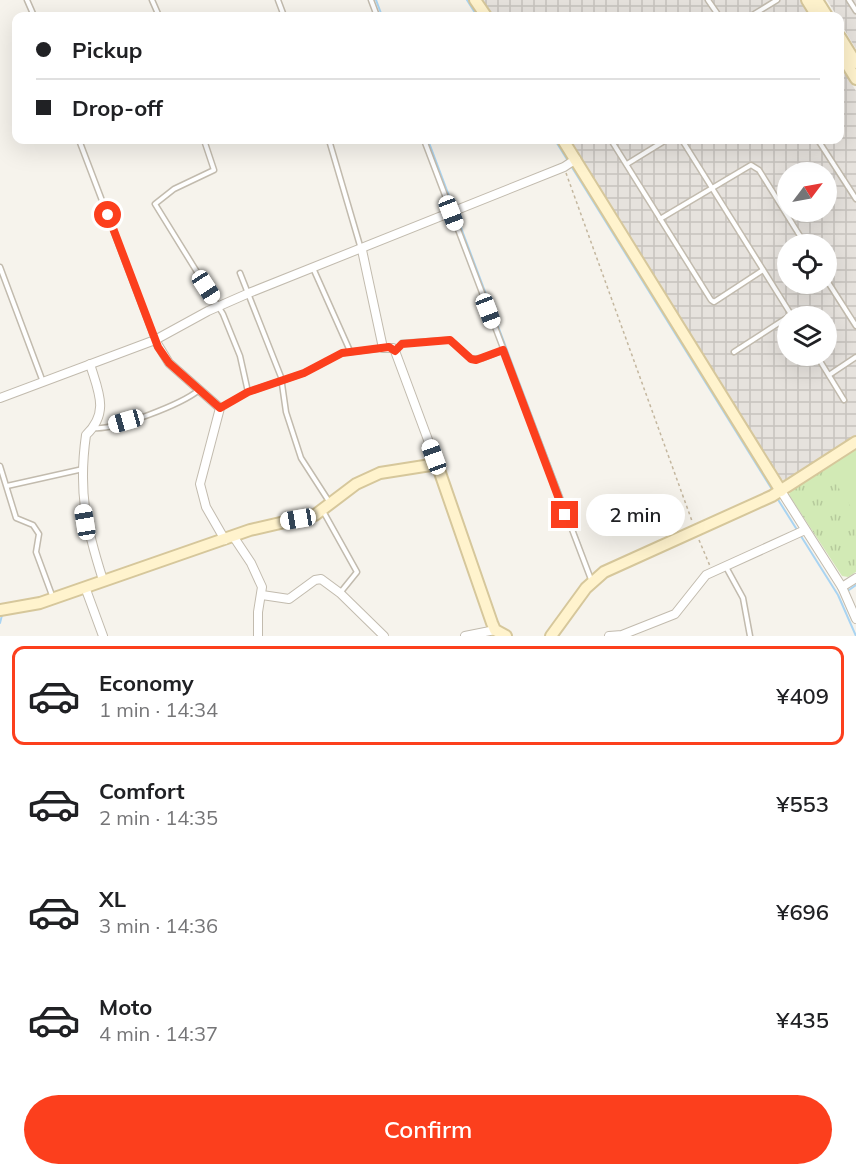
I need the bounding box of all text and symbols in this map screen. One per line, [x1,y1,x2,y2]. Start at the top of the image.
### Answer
text: Pickup [72,36,142,64]
text: Drop-off [72,94,163,122]
north arrow [777,162,837,222]
map controls [777,162,837,366]
car [436,193,466,233]
route start [94,201,121,228]
button: locate [777,234,837,294]
car [189,267,223,307]
car [473,291,503,331]
button: layers [777,306,837,366]
car [106,407,146,435]
car [419,437,449,477]
callout: 2 min [586,494,685,536]
route end [551,501,578,528]
text: 2 min [610,502,661,527]
car [73,503,97,541]
car [279,507,317,531]
icon: car [27,669,81,723]
text: Economy [99,669,194,697]
text: ¥409 [776,682,829,710]
text: 1 min · 14:34 [99,697,218,722]
icon: car [27,777,81,831]
text: Comfort [99,777,185,805]
text: ¥553 [776,790,829,818]
text: 2 min · 14:35 [99,805,218,830]
icon: car [27,885,81,939]
text: XL [99,885,126,913]
text: ¥696 [776,898,829,926]
text: 3 min · 14:36 [99,913,218,938]
icon: car [27,993,81,1047]
text: Moto [99,993,152,1021]
text: ¥435 [776,1006,829,1034]
text: 4 min · 14:37 [99,1021,218,1046]
button: Confirm [24,1095,832,1164]

